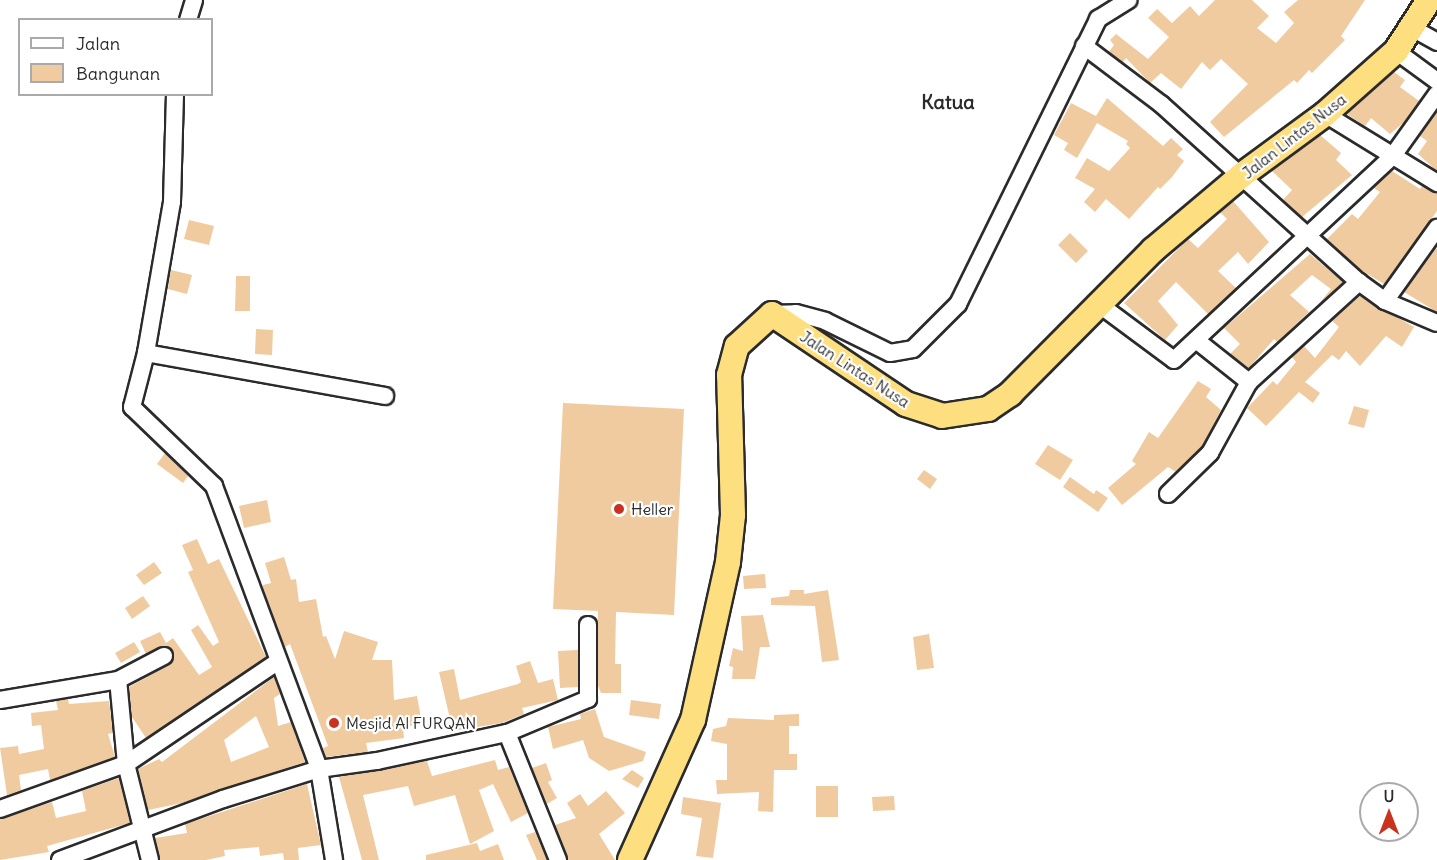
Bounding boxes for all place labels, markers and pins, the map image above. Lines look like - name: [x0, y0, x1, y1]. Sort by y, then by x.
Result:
- place label: Heller: [631, 499, 673, 519]
- marker: Heller: [612, 502, 626, 516]
- place label: Mesjid Al FURQAN: [346, 713, 476, 733]
- marker: Mesjid Al FURQAN: [327, 716, 341, 730]

